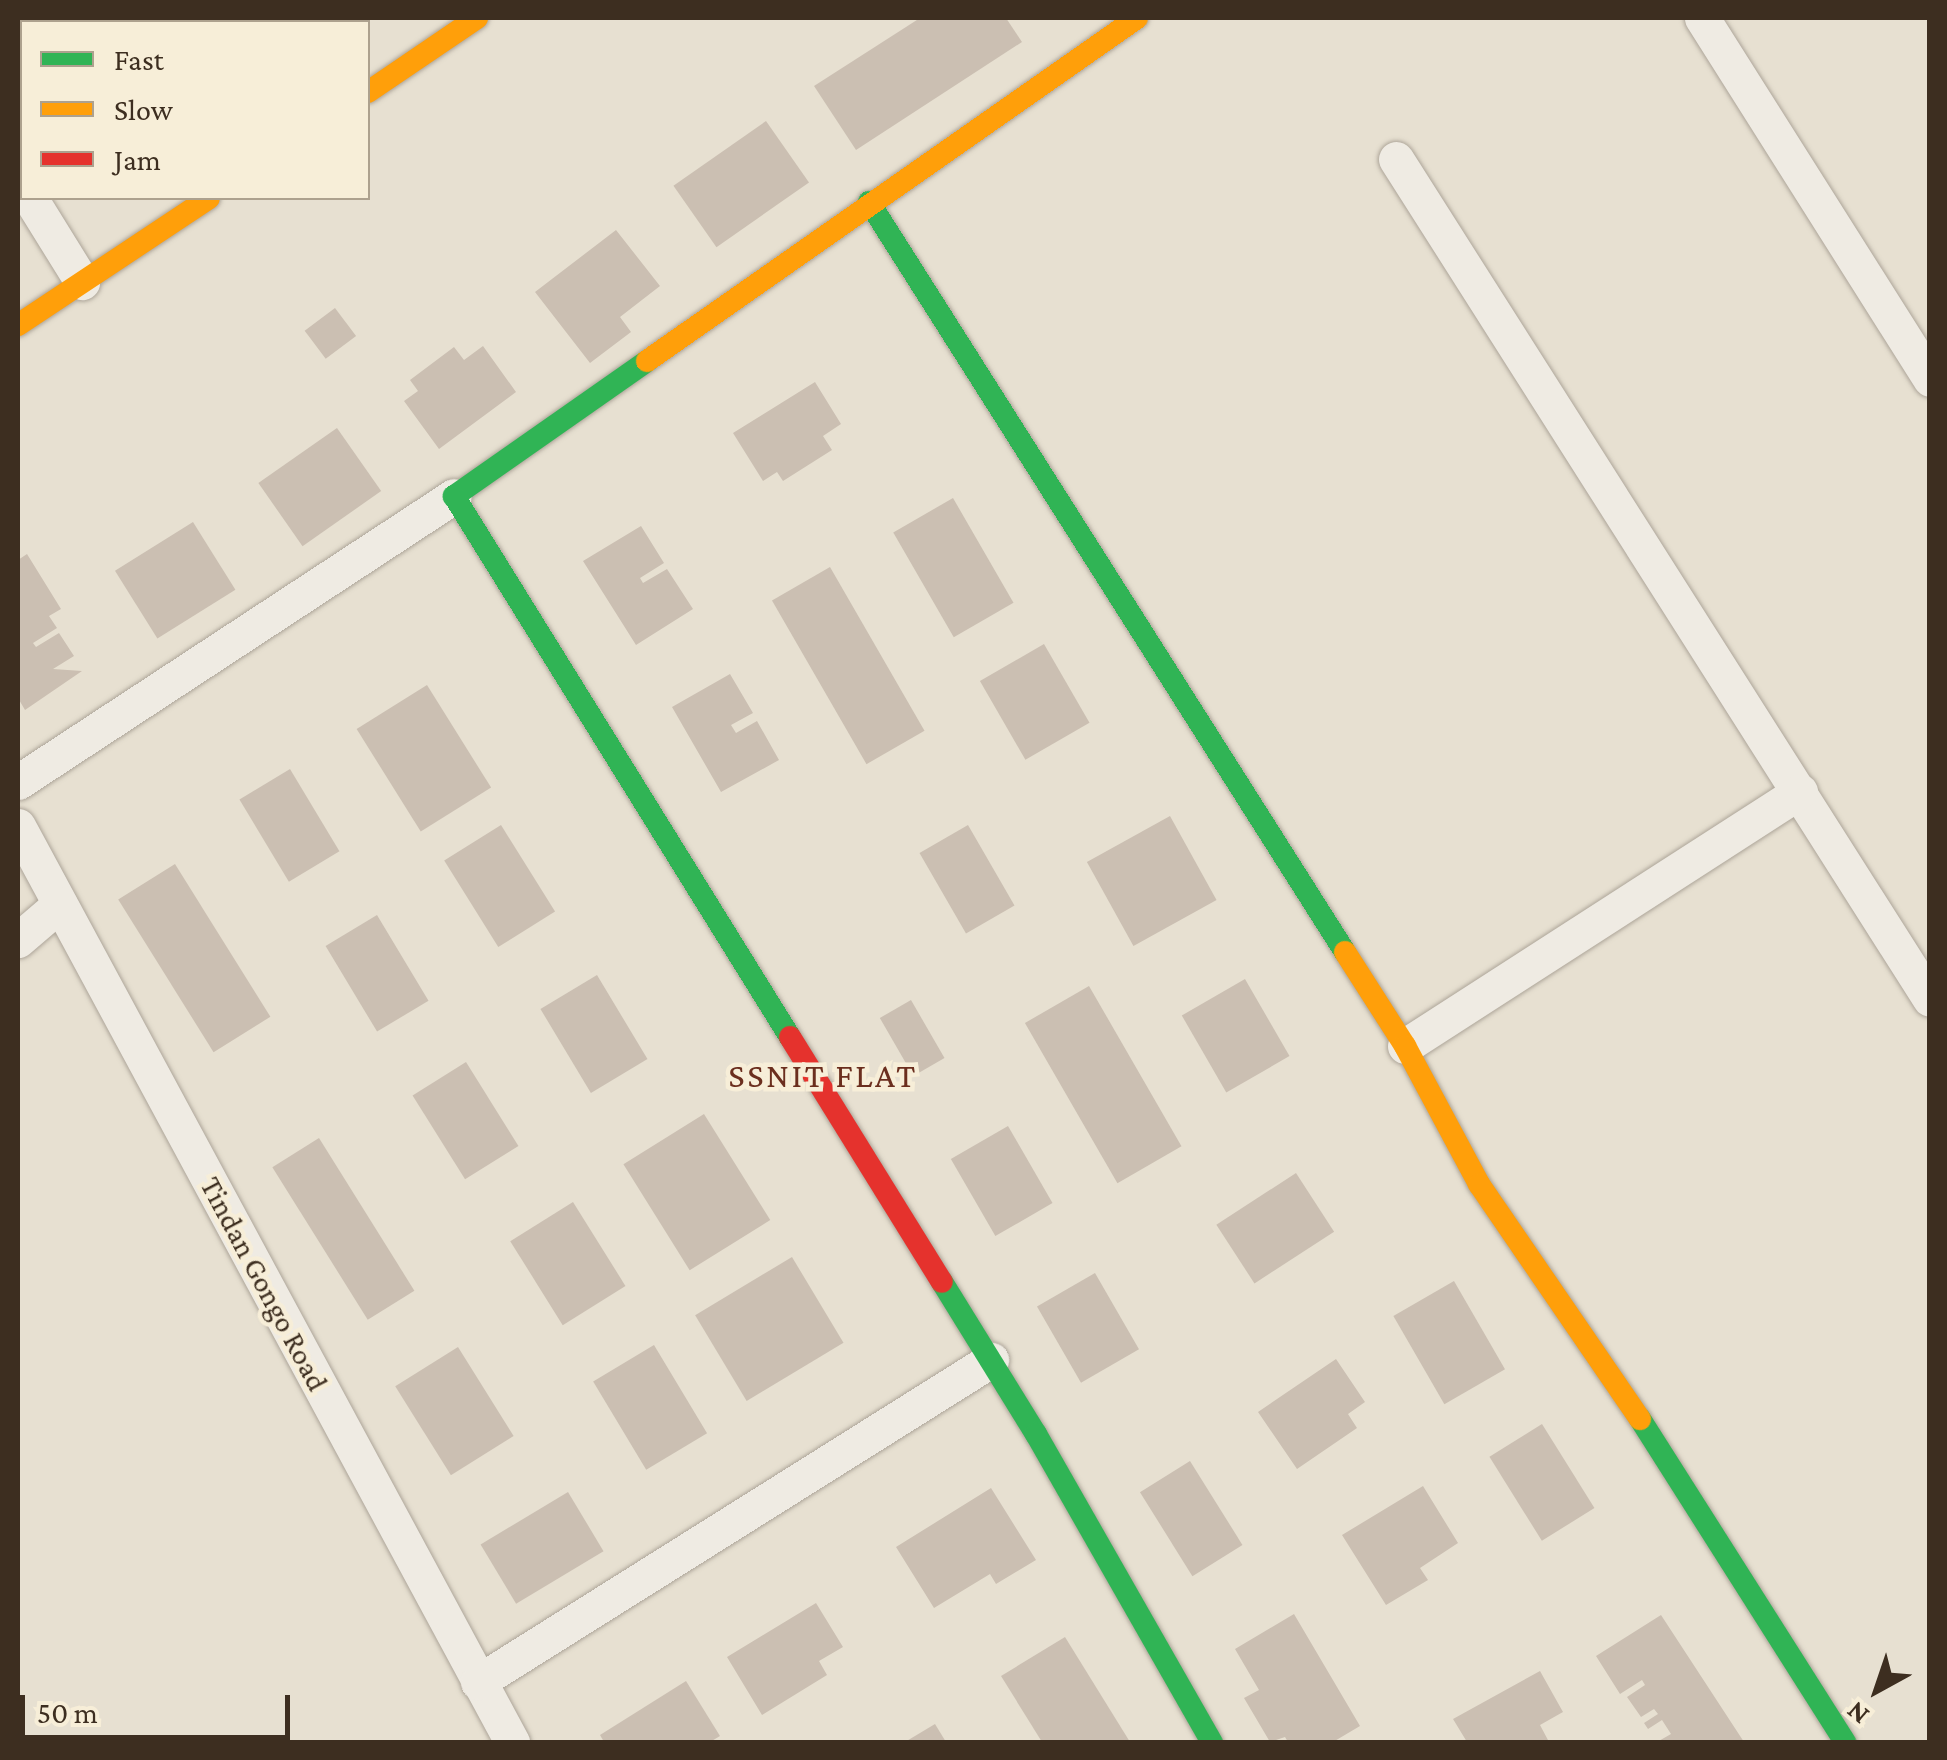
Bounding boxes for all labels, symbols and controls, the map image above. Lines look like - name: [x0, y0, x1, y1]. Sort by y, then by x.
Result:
- legend: [20, 20, 370, 200]
- text: Fast: [114, 43, 164, 76]
- text: Slow: [114, 93, 173, 126]
- text: Jam: [114, 143, 161, 176]
- district label: SSNIT FLAT: [728, 1055, 918, 1097]
- street label: Tindan Gongo Road: [192, 1171, 336, 1397]
- north arrow: [1827, 1640, 1927, 1740]
- scale bar: [25, 1675, 295, 1737]
- text: N: [1840, 1695, 1875, 1731]
- text: 50 m: [37, 1696, 98, 1729]

